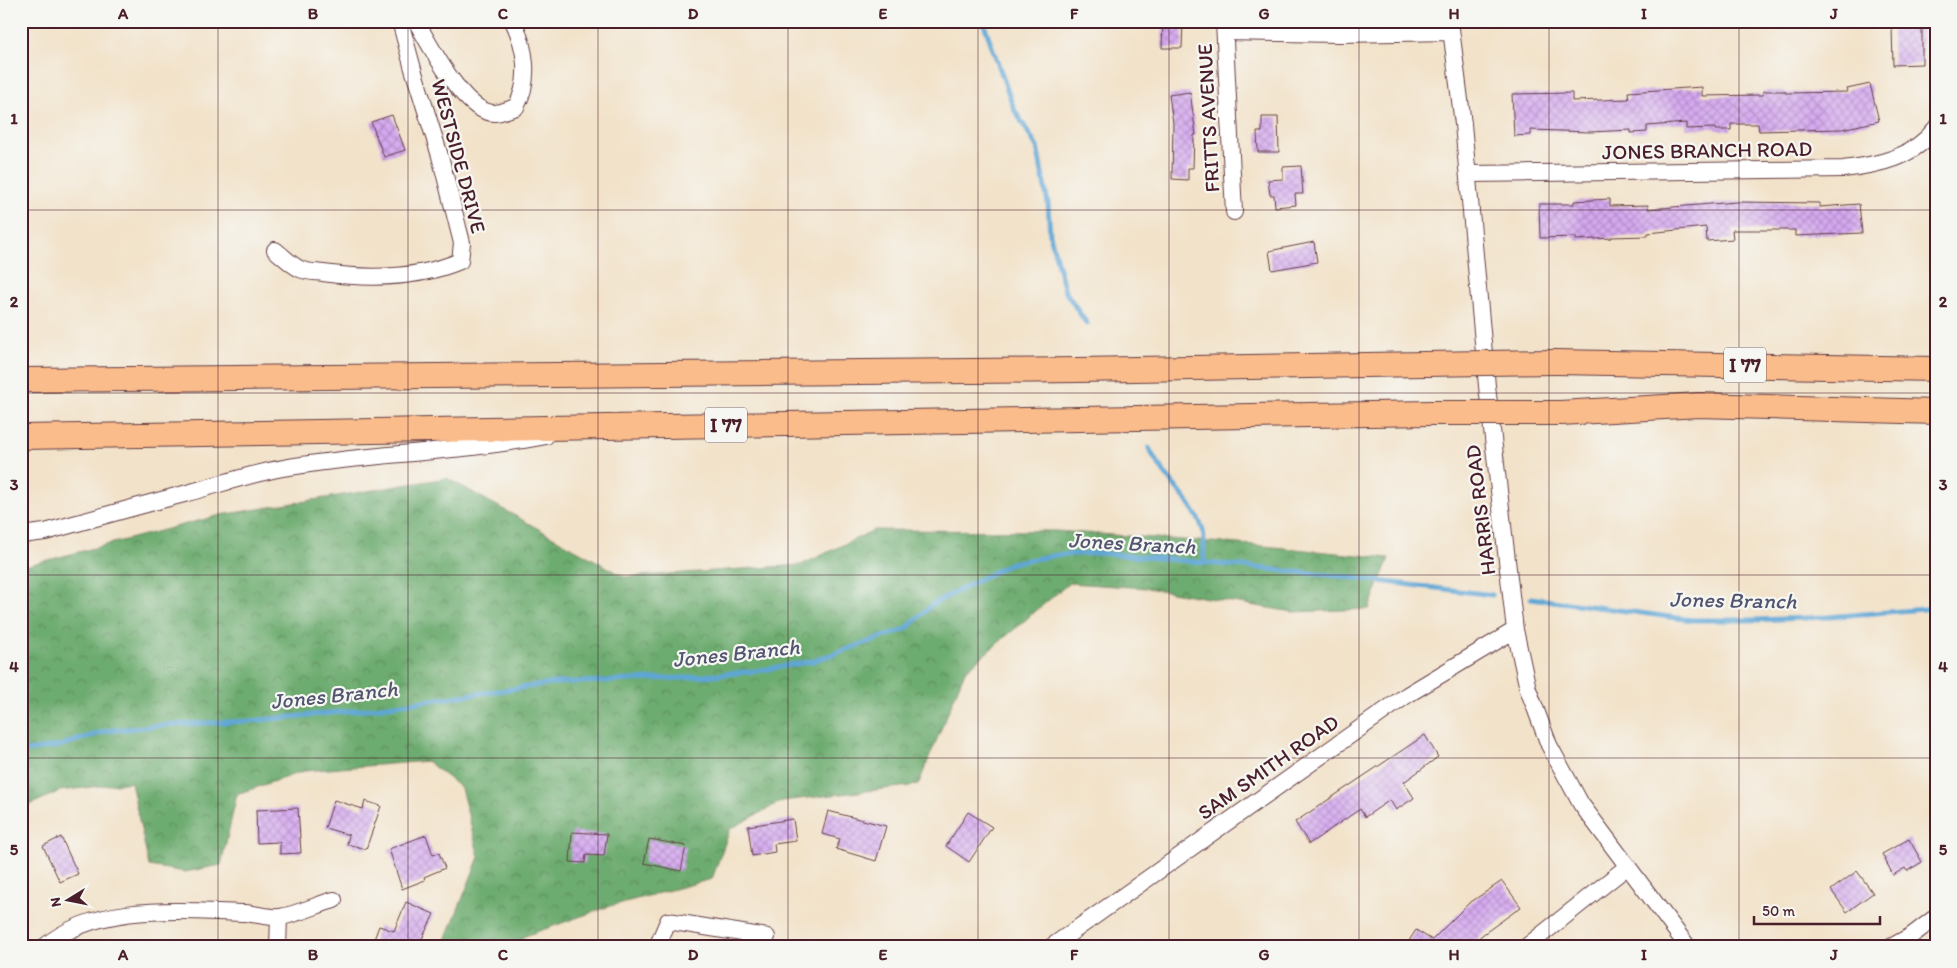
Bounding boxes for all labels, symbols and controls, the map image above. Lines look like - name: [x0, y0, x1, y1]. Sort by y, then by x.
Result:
- text: A: [117, 4, 129, 23]
- text: B: [308, 4, 319, 23]
- text: C: [498, 4, 509, 23]
- text: D: [688, 4, 699, 23]
- text: E: [879, 4, 888, 23]
- text: F: [1070, 4, 1079, 23]
- text: G: [1258, 4, 1270, 23]
- text: H: [1448, 4, 1460, 23]
- text: I: [1641, 4, 1647, 23]
- text: J: [1829, 4, 1838, 23]
- street label: FRITTS AVENUE: [1192, 43, 1224, 193]
- street label: WESTSIDE DRIVE: [426, 76, 492, 236]
- text: 1: [10, 109, 18, 128]
- text: 1: [1939, 109, 1947, 128]
- street label: JONES BRANCH ROAD: [1602, 136, 1813, 164]
- text: 2: [10, 292, 19, 311]
- text: 2: [1939, 292, 1948, 311]
- road number: I 77: [1724, 348, 1766, 382]
- road number: I 77: [705, 408, 747, 442]
- street label: HARRIS ROAD: [1460, 443, 1500, 577]
- text: 3: [10, 475, 19, 494]
- text: 3: [1939, 475, 1948, 494]
- water label: Jones Branch: [1068, 526, 1197, 560]
- water label: Jones Branch: [1669, 585, 1797, 615]
- water label: Jones Branch: [671, 633, 801, 673]
- text: 4: [9, 657, 19, 676]
- text: 4: [1938, 657, 1948, 676]
- water label: Jones Branch: [269, 675, 399, 715]
- street label: SAM SMITH ROAD: [1193, 709, 1343, 825]
- text: 5: [10, 840, 19, 859]
- text: 5: [1939, 840, 1948, 859]
- north arrow: [42, 876, 92, 926]
- scale bar: [1754, 893, 1881, 925]
- text: N: [46, 896, 65, 908]
- text: 50 m: [1762, 902, 1795, 920]
- text: A: [117, 945, 129, 964]
- text: B: [308, 945, 319, 964]
- text: C: [498, 945, 509, 964]
- text: D: [688, 945, 699, 964]
- text: E: [879, 945, 888, 964]
- text: F: [1070, 945, 1079, 964]
- text: G: [1258, 945, 1270, 964]
- text: H: [1448, 945, 1460, 964]
- text: I: [1641, 945, 1647, 964]
- text: J: [1829, 945, 1838, 964]

